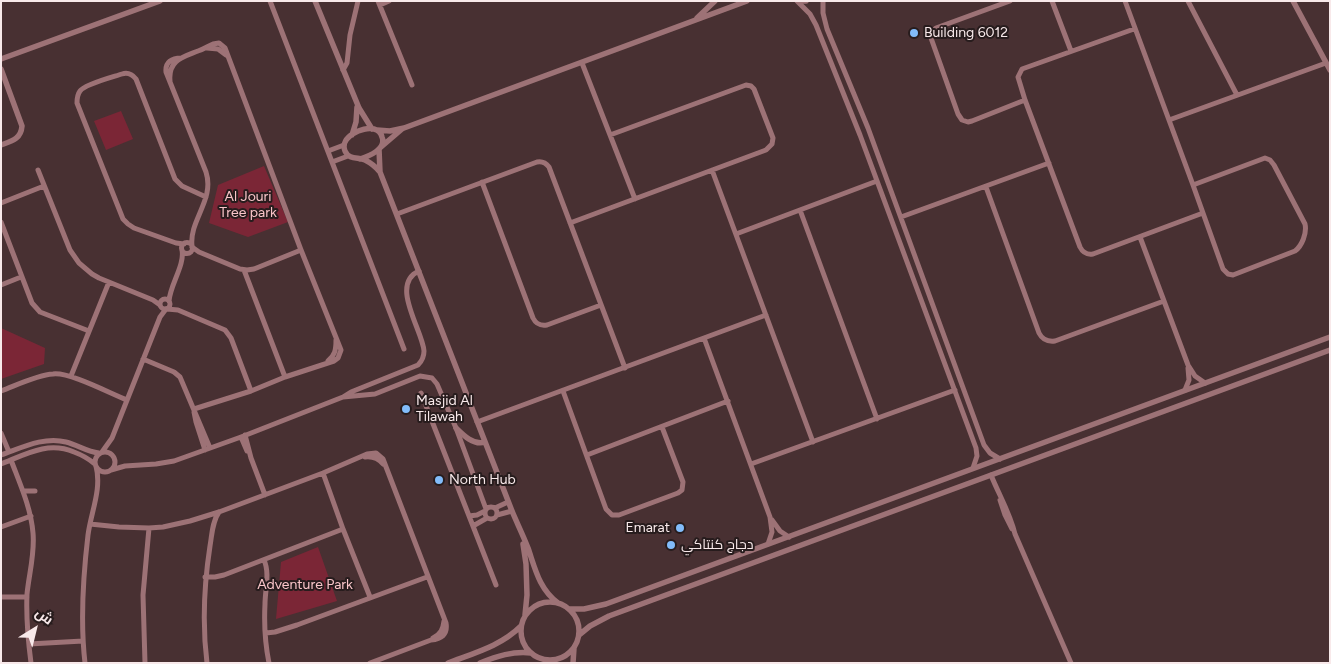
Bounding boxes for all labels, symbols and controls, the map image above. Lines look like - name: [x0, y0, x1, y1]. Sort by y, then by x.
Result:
- place label: Building 6012: [924, 25, 1008, 41]
- marker: Building 6012: [908, 27, 920, 39]
- park label: Al Jouri Tree park: [219, 189, 277, 222]
- place label: Masjid Al Tilawah: [416, 393, 473, 426]
- marker: Masjid Al Tilawah: [400, 403, 412, 415]
- place label: North Hub: [449, 472, 516, 488]
- marker: North Hub: [433, 474, 445, 486]
- place label: Emarat: [625, 520, 670, 536]
- marker: Emarat: [674, 522, 686, 534]
- place label: دجاج كنتاكي: [681, 537, 753, 553]
- marker: دجاج كنتاكي: [665, 539, 677, 551]
- park label: Adventure Park: [257, 577, 353, 593]
- north arrow: [10, 604, 60, 654]
- text: ش: [32, 604, 56, 629]

